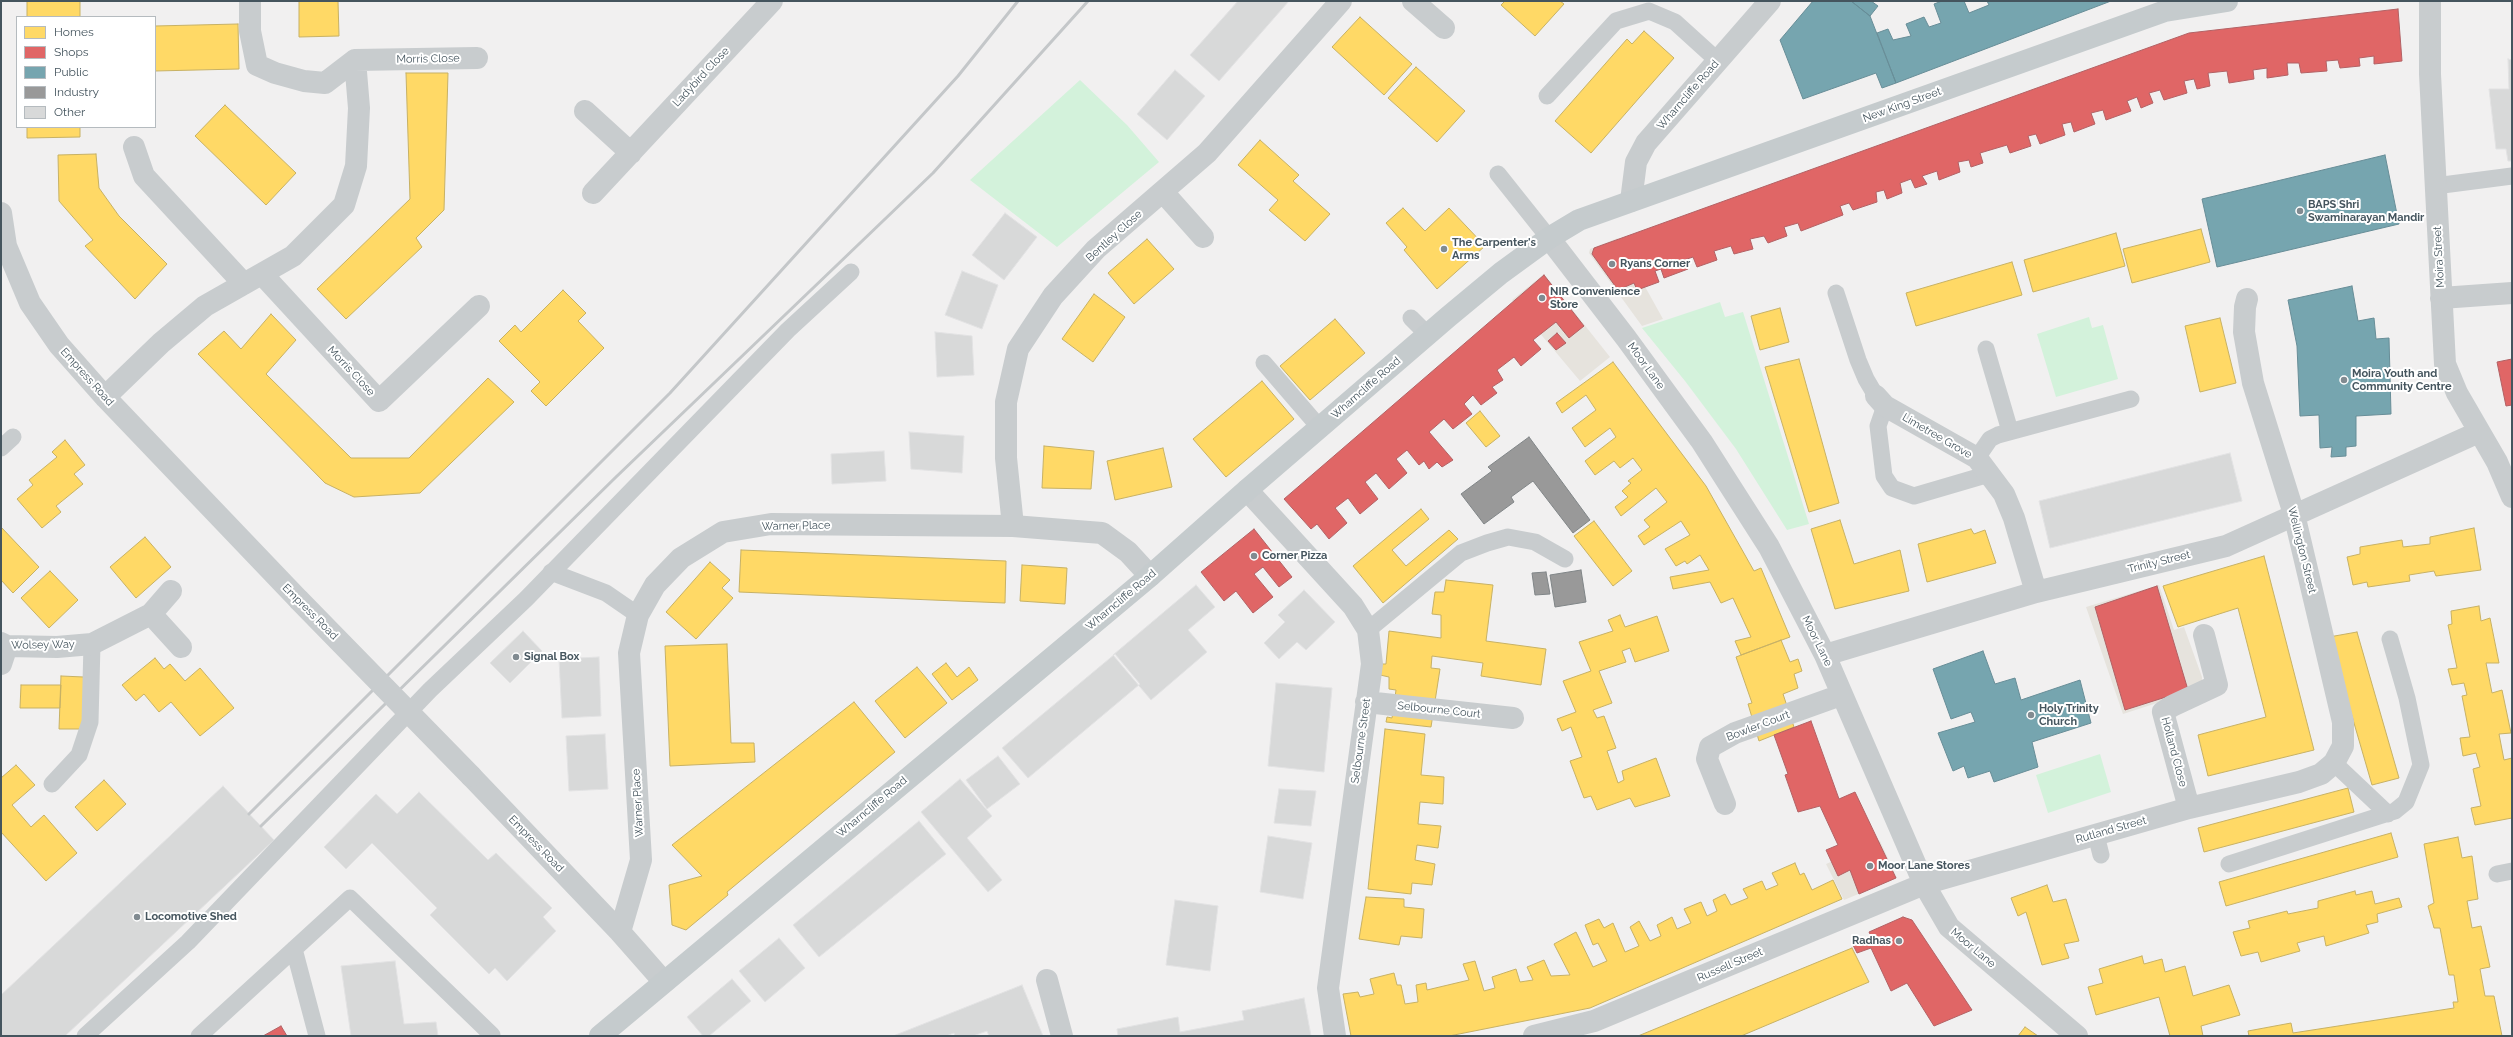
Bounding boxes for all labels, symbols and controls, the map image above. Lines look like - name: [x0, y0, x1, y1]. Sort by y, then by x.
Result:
- legend: [16, 16, 156, 128]
- text: Homes: [54, 25, 94, 39]
- street label: Ladybird Close: [670, 44, 732, 110]
- text: Shops: [54, 45, 89, 59]
- street label: Morris Close: [396, 52, 460, 66]
- street label: Wharncliffe Road: [1654, 58, 1722, 132]
- text: Public: [54, 65, 88, 79]
- text: Industry: [54, 85, 99, 99]
- street label: New King Street: [1861, 85, 1943, 125]
- text: Other: [54, 105, 85, 119]
- place label: BAPS Shri Swaminarayan Mandir: [2308, 198, 2424, 224]
- marker: BAPS Shri Swaminarayan Mandir: [2295, 206, 2305, 216]
- street label: Bentley Close: [1083, 207, 1145, 265]
- street label: Moira Street: [2431, 226, 2447, 288]
- place label: The Carpenter's Arms: [1452, 236, 1536, 262]
- marker: The Carpenter's Arms: [1439, 244, 1449, 254]
- place label: Ryans Corner: [1620, 257, 1690, 271]
- marker: Ryans Corner: [1607, 259, 1617, 269]
- place label: NIR Convenience Store: [1550, 285, 1640, 311]
- marker: NIR Convenience Store: [1537, 293, 1547, 303]
- street label: Moor Lane: [1625, 340, 1667, 392]
- street label: Morris Close: [325, 343, 377, 399]
- street label: Empress Road: [58, 345, 116, 409]
- street label: Wharncliffe Road: [1329, 354, 1403, 422]
- place label: Moira Youth and Community Centre: [2352, 367, 2452, 393]
- marker: Moira Youth and Community Centre: [2339, 375, 2349, 385]
- street label: Limetree Grove: [1900, 411, 1974, 461]
- street label: Wellington Street: [2285, 505, 2319, 595]
- street label: Warner Place: [762, 519, 830, 533]
- street label: Trinity Street: [2126, 548, 2192, 576]
- place label: Corner Pizza: [1262, 549, 1327, 563]
- marker: Corner Pizza: [1249, 551, 1259, 561]
- street label: Wharncliffe Road: [1083, 567, 1159, 633]
- street label: Empress Road: [279, 581, 341, 643]
- street label: Moor Lane: [1799, 614, 1835, 668]
- street label: Wolsey Way: [11, 638, 75, 652]
- place label: Signal Box: [524, 650, 579, 664]
- marker: Signal Box: [511, 652, 521, 662]
- street label: Selbourne Street: [1348, 697, 1374, 785]
- street label: Selbourne Court: [1397, 699, 1481, 721]
- place label: Holy Trinity Church: [2039, 702, 2099, 728]
- street label: Bowler Court: [1724, 708, 1792, 744]
- marker: Holy Trinity Church: [2026, 710, 2036, 720]
- street label: Holland Close: [2158, 716, 2190, 788]
- street label: Warner Place: [630, 768, 646, 838]
- street label: Wharncliffe Road: [834, 774, 910, 840]
- street label: Empress Road: [506, 813, 566, 875]
- street label: Rutland Street: [2074, 814, 2148, 846]
- place label: Moor Lane Stores: [1878, 859, 1970, 873]
- marker: Moor Lane Stores: [1865, 861, 1875, 871]
- place label: Locomotive Shed: [145, 910, 237, 924]
- marker: Locomotive Shed: [132, 912, 142, 922]
- street label: Moor Lane: [1948, 925, 1998, 971]
- place label: Radhas: [1852, 934, 1891, 948]
- marker: Radhas: [1894, 936, 1904, 946]
- street label: Russell Street: [1695, 945, 1765, 985]

